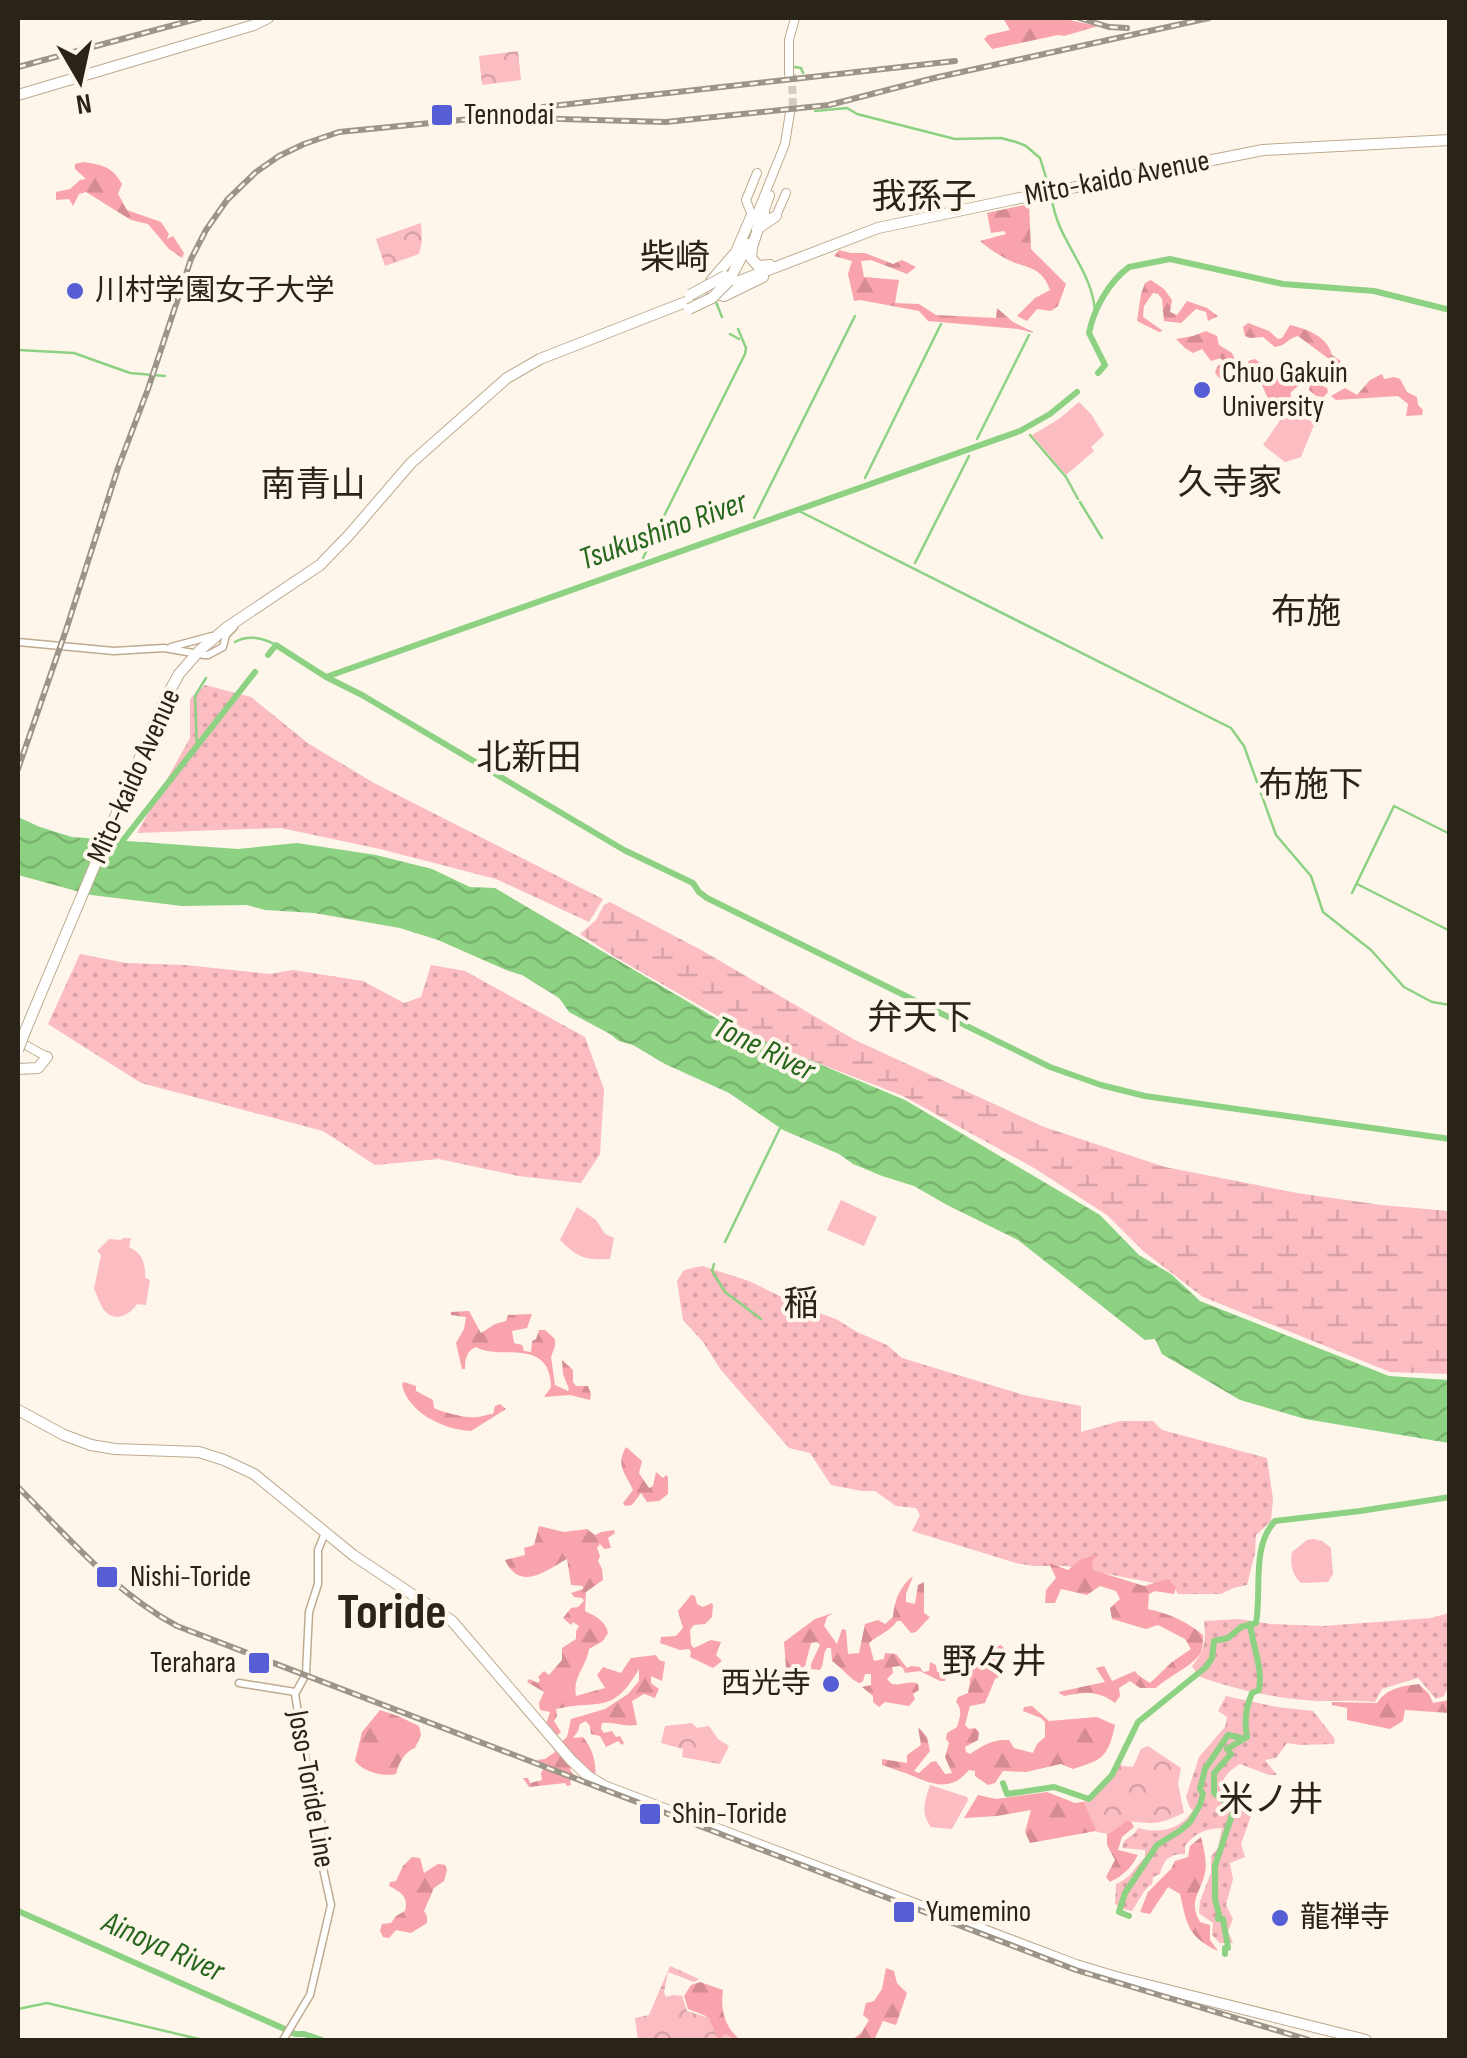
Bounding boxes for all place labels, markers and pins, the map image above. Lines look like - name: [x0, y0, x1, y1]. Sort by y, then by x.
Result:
- place label: Tennodai: [464, 97, 554, 133]
- marker: Tennodai: [429, 102, 455, 128]
- place label: 川村学園女子大学: [95, 273, 335, 309]
- marker: 川村学園女子大学: [64, 280, 86, 302]
- place label: Chuo Gakuin University: [1222, 355, 1348, 425]
- marker: Chuo Gakuin University: [1191, 379, 1213, 401]
- place label: Nishi-Toride: [130, 1559, 251, 1595]
- marker: Nishi-Toride: [94, 1564, 120, 1590]
- place label: Terahara: [150, 1645, 236, 1681]
- marker: Terahara: [246, 1650, 272, 1676]
- place label: 西光寺: [721, 1666, 811, 1702]
- marker: 西光寺: [820, 1673, 842, 1695]
- place label: Shin-Toride: [672, 1796, 787, 1832]
- marker: Shin-Toride: [637, 1801, 663, 1827]
- place label: Yumemino: [926, 1894, 1031, 1930]
- marker: Yumemino: [891, 1899, 917, 1925]
- place label: 龍禅寺: [1300, 1900, 1390, 1936]
- marker: 龍禅寺: [1269, 1907, 1291, 1929]

